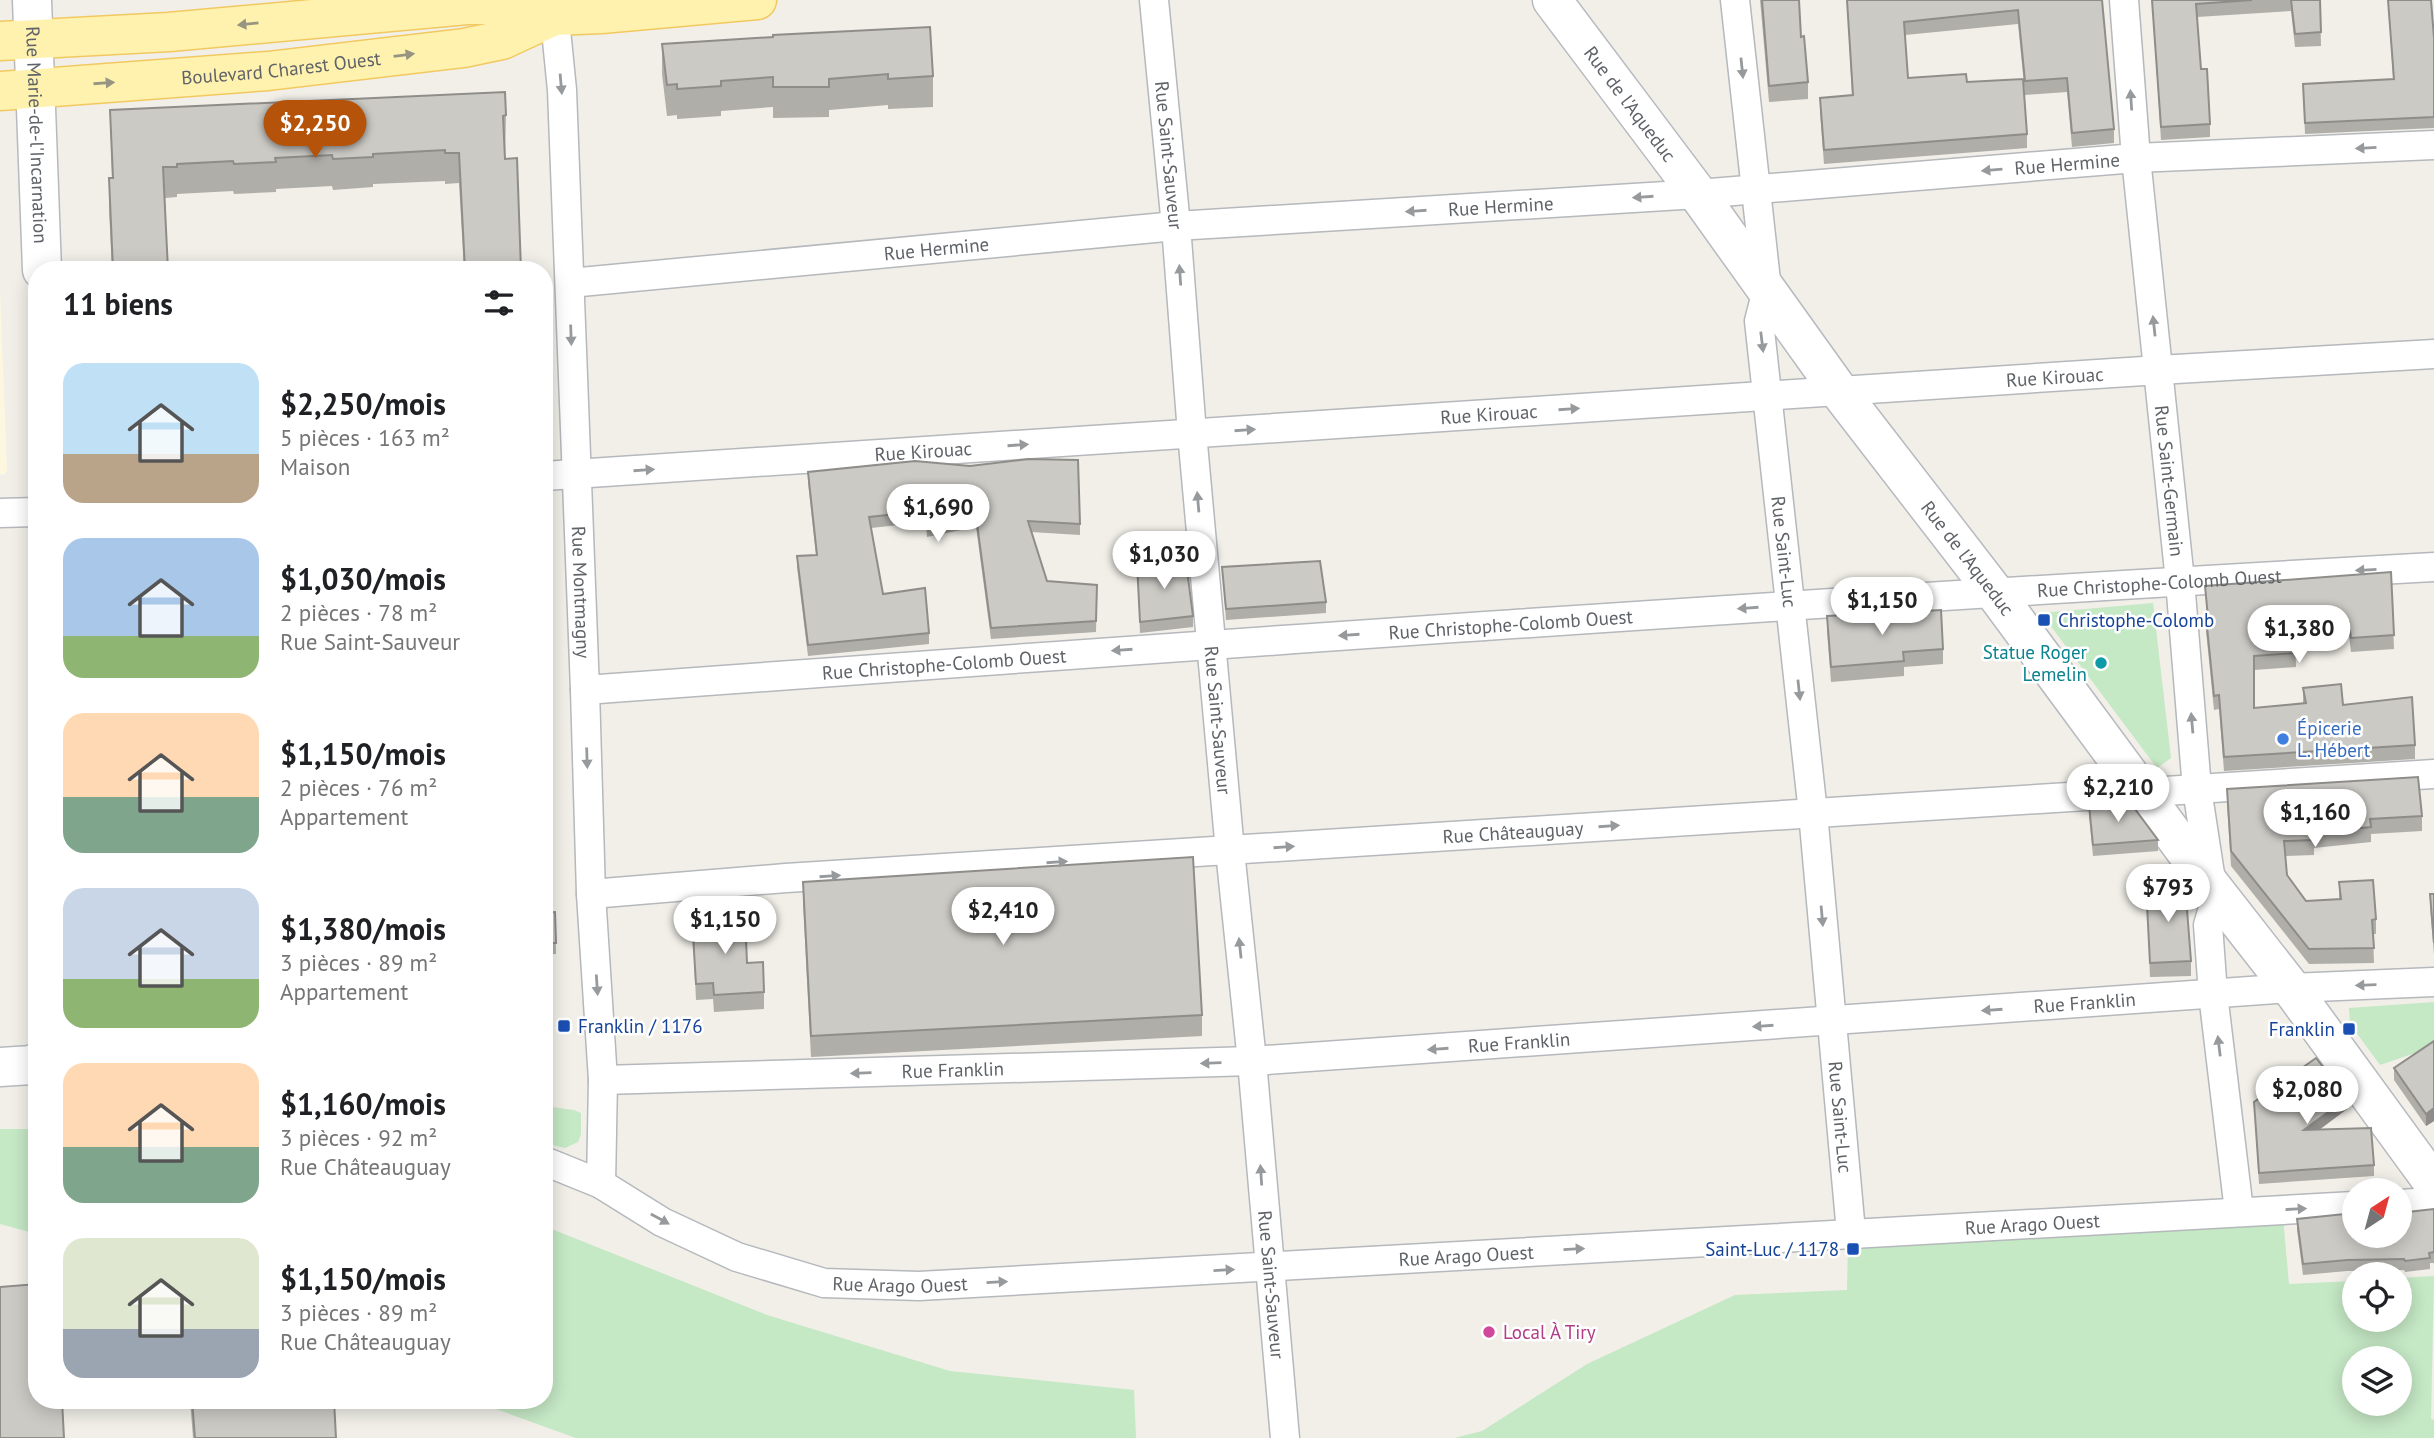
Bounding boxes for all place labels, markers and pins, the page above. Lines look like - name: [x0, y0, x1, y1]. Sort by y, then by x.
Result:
- pin: $2,250: [258, 100, 372, 160]
- pin: $1,690: [881, 484, 995, 544]
- pin: $1,030: [1107, 532, 1221, 591]
- pin: $1,150: [1825, 578, 1939, 637]
- pin: $1,380: [2242, 606, 2356, 665]
- place label: Christophe-Colomb: [2058, 608, 2214, 632]
- marker: Christophe-Colomb: [2036, 612, 2052, 628]
- place label: Statue Roger Lemelin: [1983, 640, 2088, 686]
- marker: Statue Roger Lemelin: [2093, 655, 2109, 671]
- place label: Épicerie L. Hébert: [2297, 716, 2371, 762]
- marker: Épicerie L. Hébert: [2275, 731, 2291, 747]
- pin: $2,210: [2061, 764, 2175, 824]
- pin: $1,160: [2258, 790, 2372, 849]
- pin: $793: [2127, 864, 2209, 924]
- pin: $2,410: [946, 888, 1060, 947]
- pin: $1,150: [668, 897, 782, 956]
- place label: Franklin / 1176: [578, 1014, 703, 1038]
- place label: Franklin: [2269, 1017, 2335, 1041]
- marker: Franklin / 1176: [556, 1018, 572, 1034]
- marker: Franklin: [2341, 1021, 2357, 1037]
- pin: $2,080: [2250, 1066, 2364, 1126]
- place label: Saint-Luc / 1178: [1705, 1237, 1839, 1261]
- marker: Saint-Luc / 1178: [1845, 1241, 1861, 1257]
- place label: Local À Tiry: [1503, 1320, 1596, 1344]
- marker: Local À Tiry: [1481, 1324, 1497, 1340]

